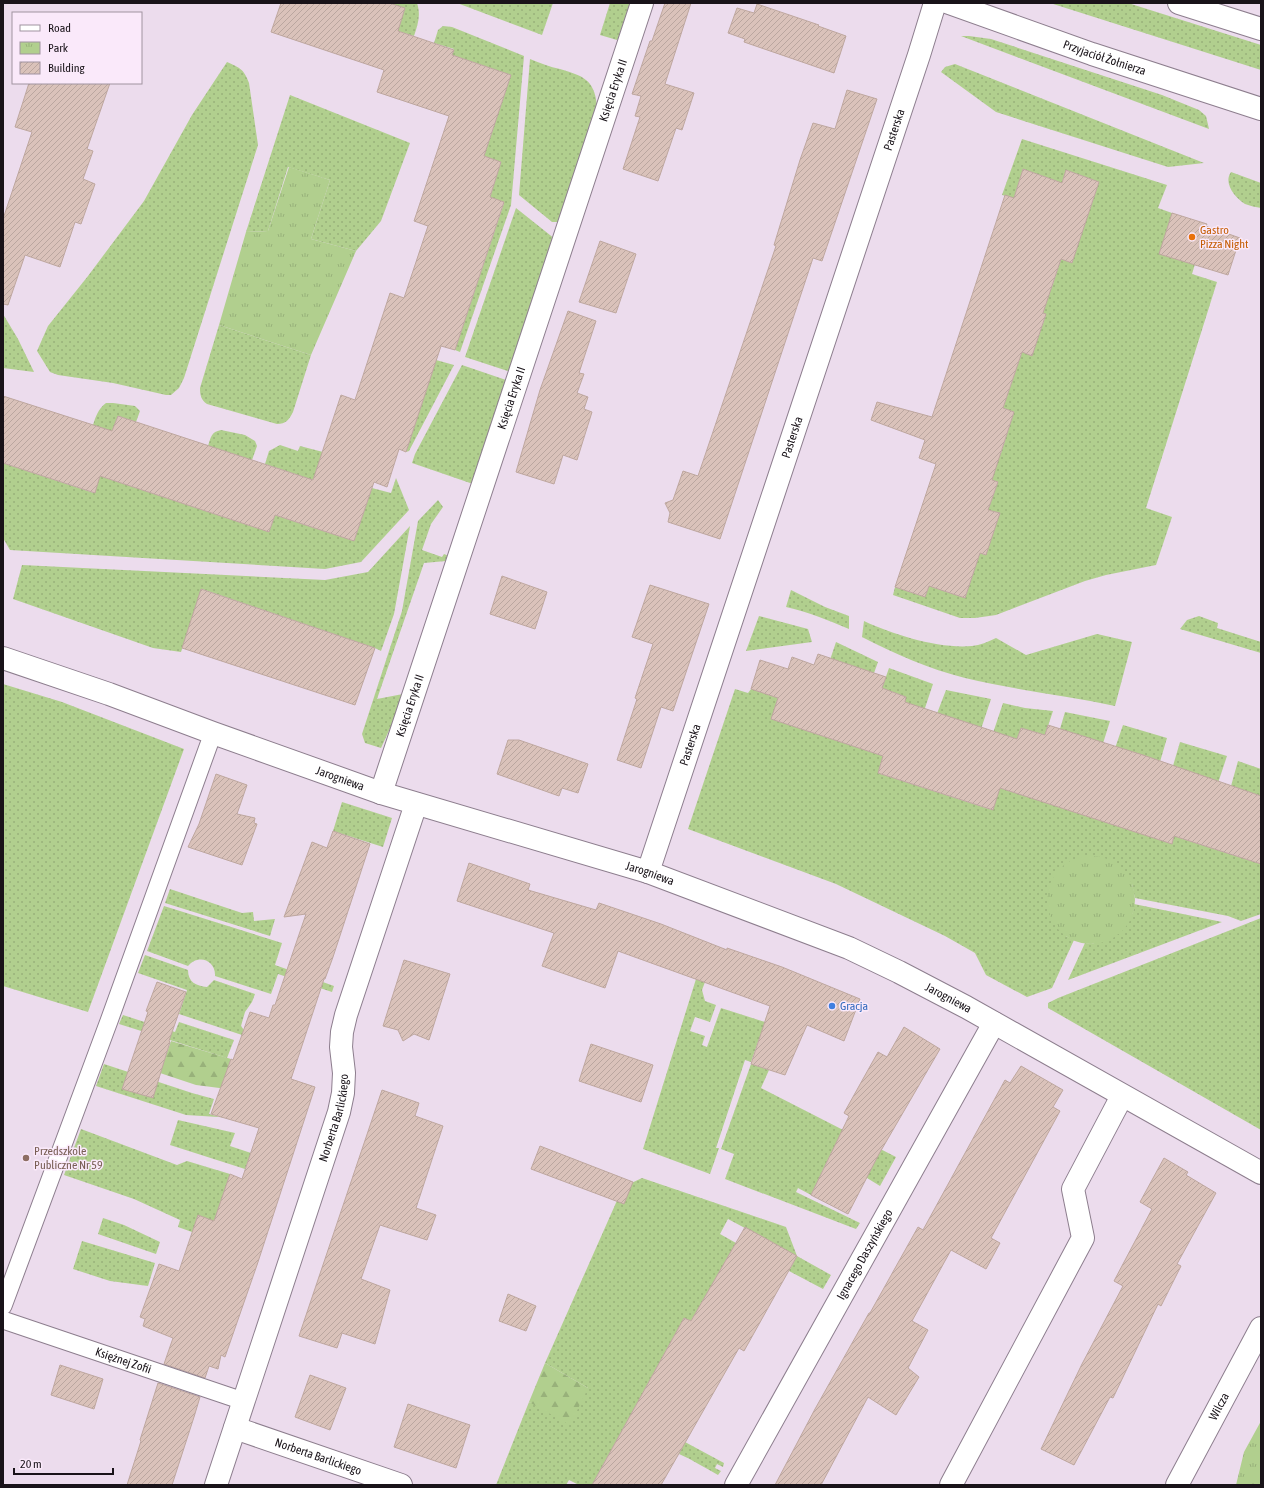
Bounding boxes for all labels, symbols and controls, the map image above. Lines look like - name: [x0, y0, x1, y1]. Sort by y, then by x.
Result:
- legend: [12, 12, 142, 84]
- text: Road: [48, 21, 71, 35]
- street label: Przyjaciół Żołnierza: [1061, 37, 1148, 78]
- text: Park: [48, 41, 69, 55]
- street label: Księcia Eryka II: [596, 57, 630, 123]
- text: Building: [48, 61, 86, 75]
- street label: Pasterska: [881, 107, 908, 152]
- place label: Gastro Pizza Night: [1200, 223, 1249, 251]
- marker: Gastro Pizza Night: [1187, 232, 1197, 242]
- street label: Księcia Eryka II: [495, 365, 528, 431]
- street label: Pasterska: [779, 415, 806, 460]
- street label: Księcia Eryka II: [393, 673, 427, 739]
- street label: Pasterska: [677, 722, 704, 767]
- street label: Jarogniewa: [314, 763, 366, 793]
- street label: Jarogniewa: [624, 859, 676, 888]
- street label: Jarogniewa: [923, 980, 974, 1016]
- place label: Gracja: [840, 999, 868, 1013]
- marker: Gracja: [827, 1001, 837, 1011]
- street label: Norberta Barlickiego: [316, 1073, 351, 1164]
- place label: Przedszkole Publiczne Nr 59: [34, 1144, 103, 1172]
- marker: Przedszkole Publiczne Nr 59: [21, 1153, 31, 1163]
- street label: Ignacego Daszyńskiego: [834, 1207, 896, 1302]
- street label: Księżnej Zofii: [93, 1345, 153, 1377]
- street label: Wilcza: [1206, 1390, 1232, 1423]
- street label: Norberta Barlickiego: [273, 1435, 364, 1478]
- scale bar: [14, 1450, 113, 1476]
- text: 20 m: [20, 1457, 42, 1471]

